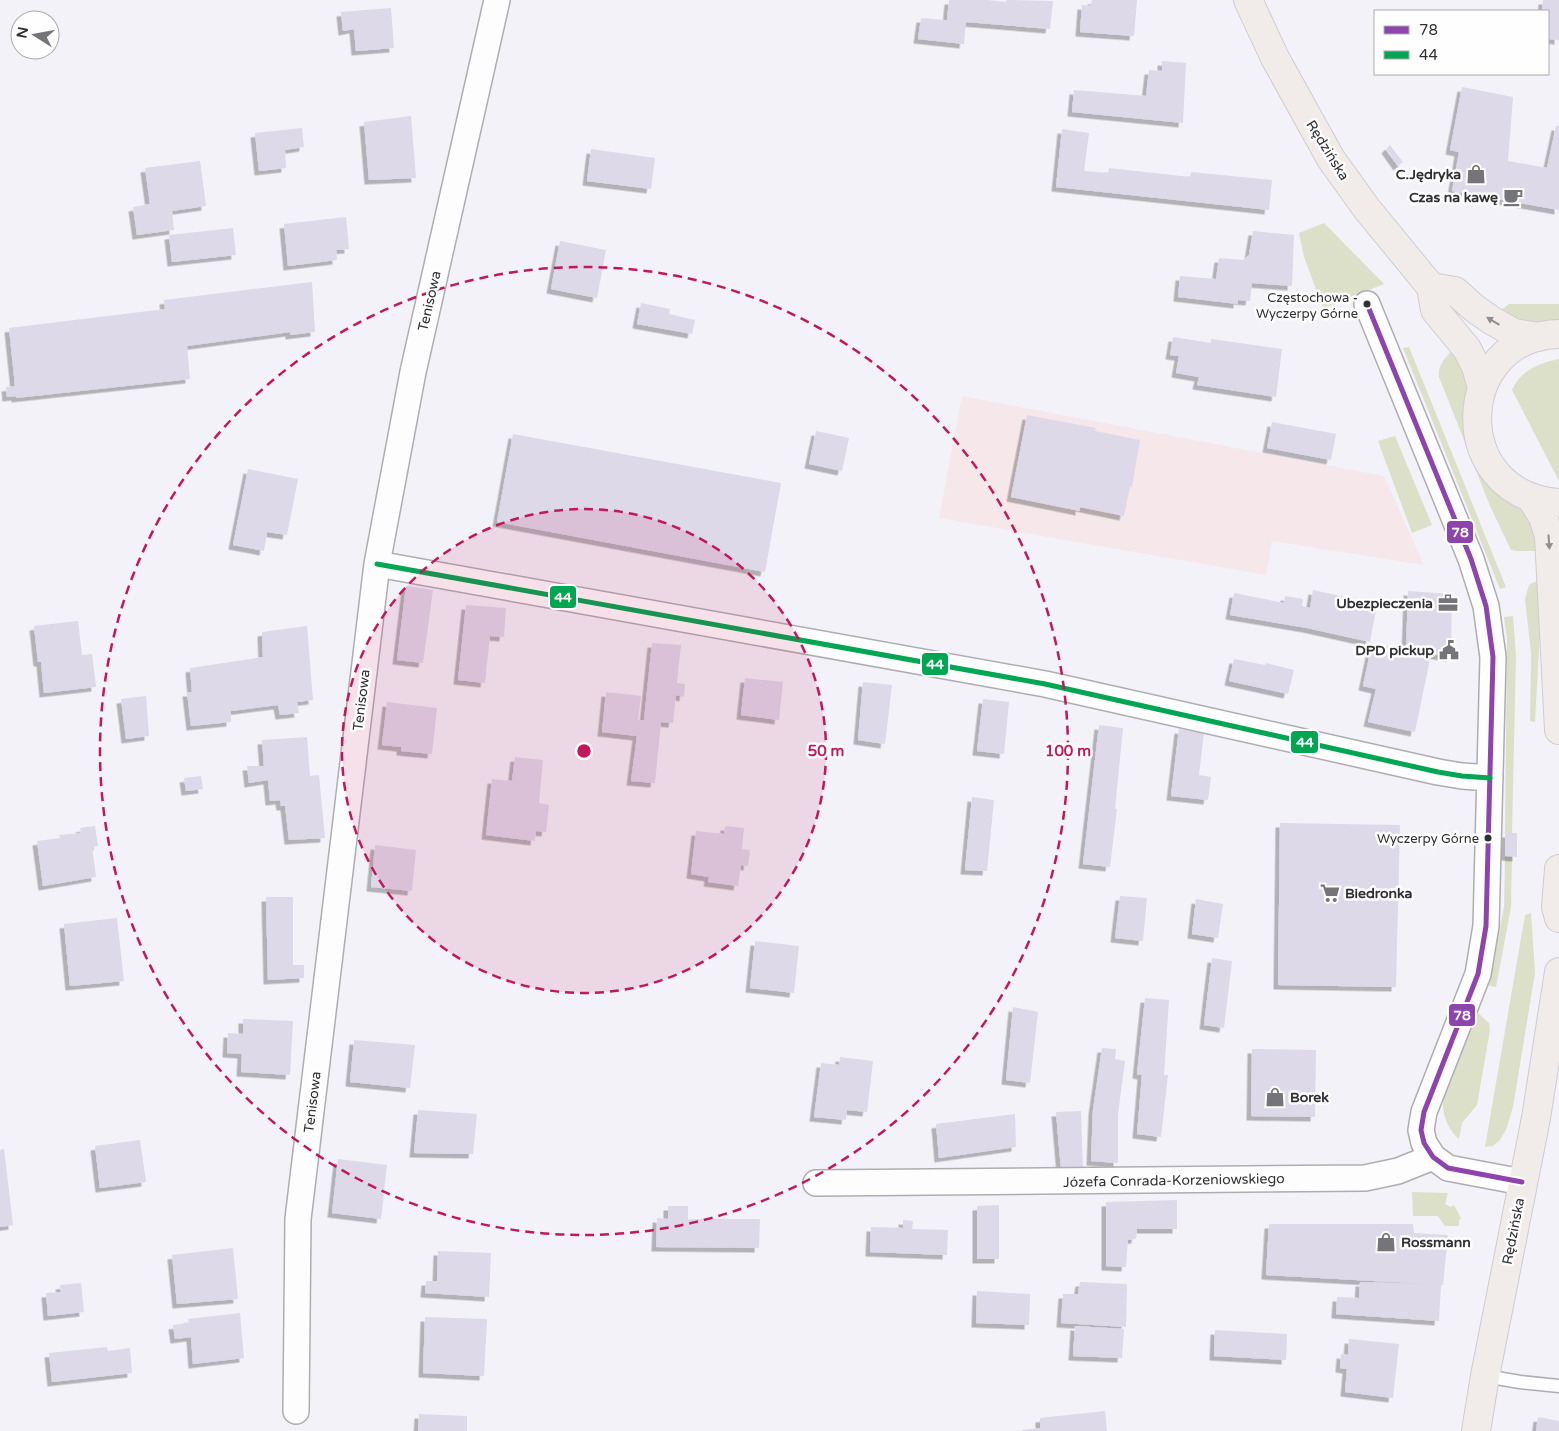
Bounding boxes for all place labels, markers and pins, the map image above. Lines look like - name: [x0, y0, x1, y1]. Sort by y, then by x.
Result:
- shop icon: C.Jędryka: [1465, 163, 1487, 185]
- place label: C.Jędryka: [1396, 166, 1461, 183]
- cafe icon: Czas na kawę: [1502, 186, 1524, 208]
- place label: Czas na kawę: [1409, 189, 1498, 206]
- place label: Częstochowa - Wyczerpy Górne: [1256, 290, 1358, 322]
- marker: Częstochowa - Wyczerpy Górne: [1362, 299, 1372, 309]
- office icon: Ubezpieczenia: [1437, 592, 1459, 614]
- place label: Ubezpieczenia: [1336, 595, 1433, 612]
- public building icon: DPD pickup: [1438, 639, 1460, 661]
- place label: DPD pickup: [1355, 642, 1434, 659]
- centre of rings: [575, 742, 593, 760]
- place label: Wyczerpy Górne: [1377, 831, 1479, 847]
- marker: Wyczerpy Górne: [1483, 833, 1493, 843]
- supermarket icon: Biedronka: [1319, 882, 1341, 904]
- place label: Biedronka: [1345, 885, 1413, 902]
- shop icon: Borek: [1264, 1086, 1286, 1108]
- place label: Borek: [1290, 1089, 1329, 1106]
- shop icon: Rossmann: [1375, 1231, 1397, 1253]
- place label: Rossmann: [1401, 1234, 1471, 1251]

